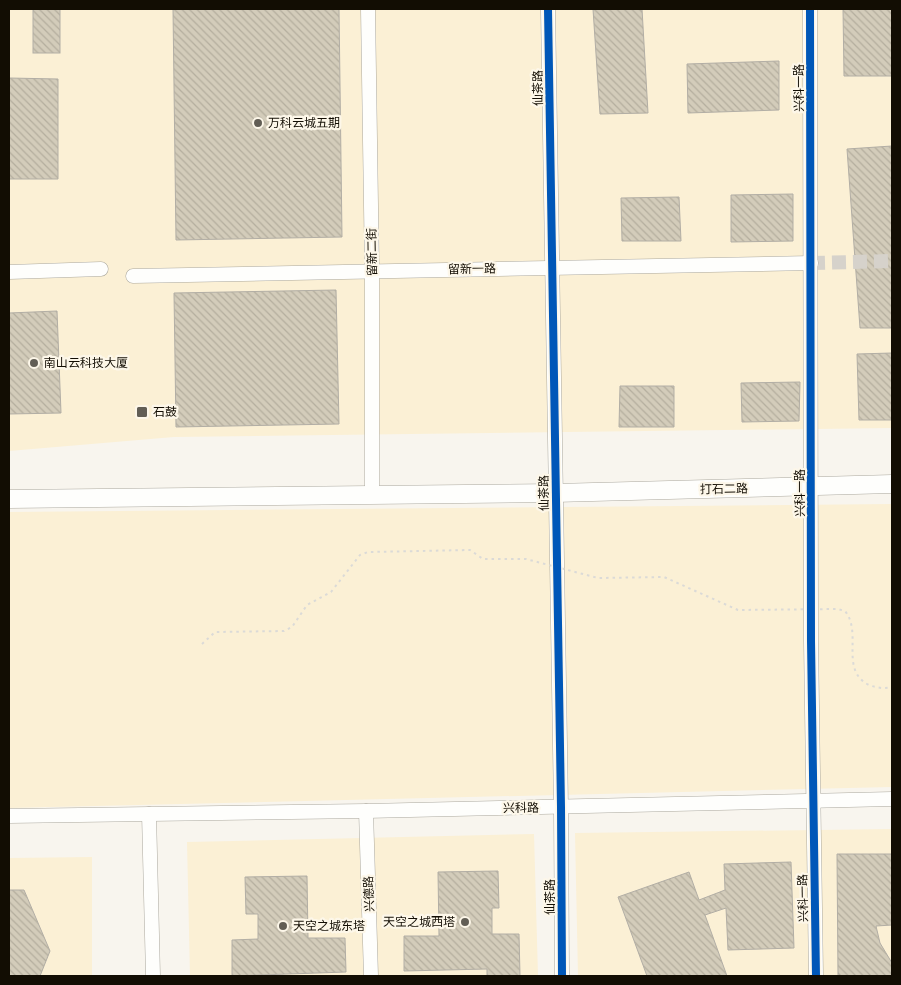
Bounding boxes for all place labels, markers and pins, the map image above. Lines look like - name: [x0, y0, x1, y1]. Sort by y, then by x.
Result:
- place label: 万科云城五期: [268, 116, 340, 130]
- marker: 万科云城五期: [252, 117, 264, 129]
- place label: 南山云科技大厦: [44, 356, 128, 370]
- marker: 南山云科技大厦: [28, 357, 40, 369]
- marker: 石鼓: [135, 405, 149, 419]
- place label: 石鼓: [153, 405, 177, 419]
- place label: 天空之城西塔: [383, 915, 455, 929]
- marker: 天空之城西塔: [459, 916, 471, 928]
- place label: 天空之城东塔: [293, 919, 365, 933]
- marker: 天空之城东塔: [277, 920, 289, 932]

